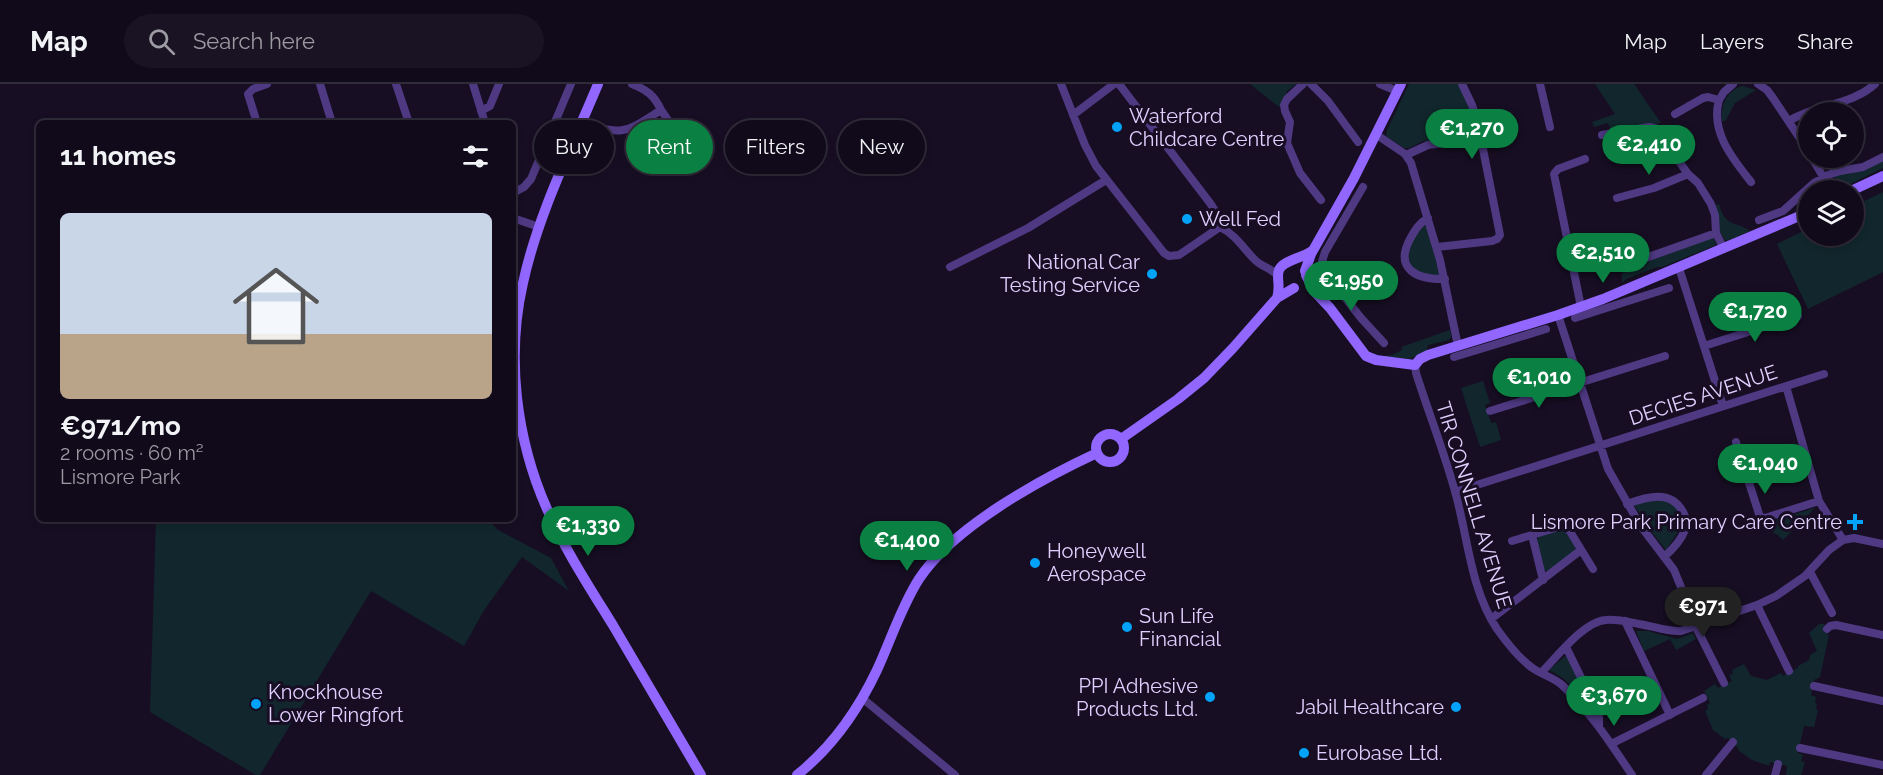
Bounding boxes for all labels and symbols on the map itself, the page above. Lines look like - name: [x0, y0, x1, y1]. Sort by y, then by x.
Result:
- place label: Waterford Childcare Centre: [1129, 104, 1284, 151]
- pin: €1,270: [1423, 109, 1521, 160]
- marker: Waterford Childcare Centre: [1110, 120, 1124, 134]
- pin: €2,410: [1600, 125, 1698, 176]
- place label: Well Fed: [1199, 207, 1281, 231]
- marker: Well Fed: [1180, 212, 1194, 226]
- pin: €2,510: [1554, 233, 1652, 284]
- place label: National Car Testing Service: [1000, 250, 1140, 297]
- pin: €1,950: [1302, 261, 1400, 312]
- marker: National Car Testing Service: [1145, 267, 1159, 281]
- pin: €1,720: [1706, 292, 1804, 343]
- pin: €1,010: [1490, 358, 1588, 409]
- street label: DECIES AVENUE: [1626, 360, 1780, 430]
- street label: TIR CONNELL AVENUE: [1431, 399, 1517, 611]
- pin: €1,040: [1716, 444, 1814, 495]
- pin: €1,330: [539, 506, 637, 557]
- place label: Lismore Park Primary Care Centre: [1531, 510, 1842, 534]
- marker: Lismore Park Primary Care Centre: [1846, 513, 1864, 531]
- pin: €1,400: [858, 521, 956, 572]
- place label: Honeywell Aerospace: [1047, 539, 1147, 586]
- marker: Honeywell Aerospace: [1028, 556, 1042, 570]
- pin: €971: [1667, 587, 1739, 638]
- place label: Sun Life Financial: [1139, 604, 1222, 651]
- marker: Sun Life Financial: [1120, 620, 1134, 634]
- place label: PPI Adhesive Products Ltd.: [1076, 674, 1198, 721]
- pin: €3,670: [1565, 676, 1663, 727]
- place label: Knockhouse Lower Ringfort: [268, 680, 404, 727]
- marker: PPI Adhesive Products Ltd.: [1203, 690, 1217, 704]
- place label: Jabil Healthcare: [1296, 695, 1444, 719]
- marker: Knockhouse Lower Ringfort: [249, 697, 263, 711]
- marker: Jabil Healthcare: [1449, 700, 1463, 714]
- place label: Eurobase Ltd.: [1316, 741, 1442, 765]
- marker: Eurobase Ltd.: [1297, 746, 1311, 760]

